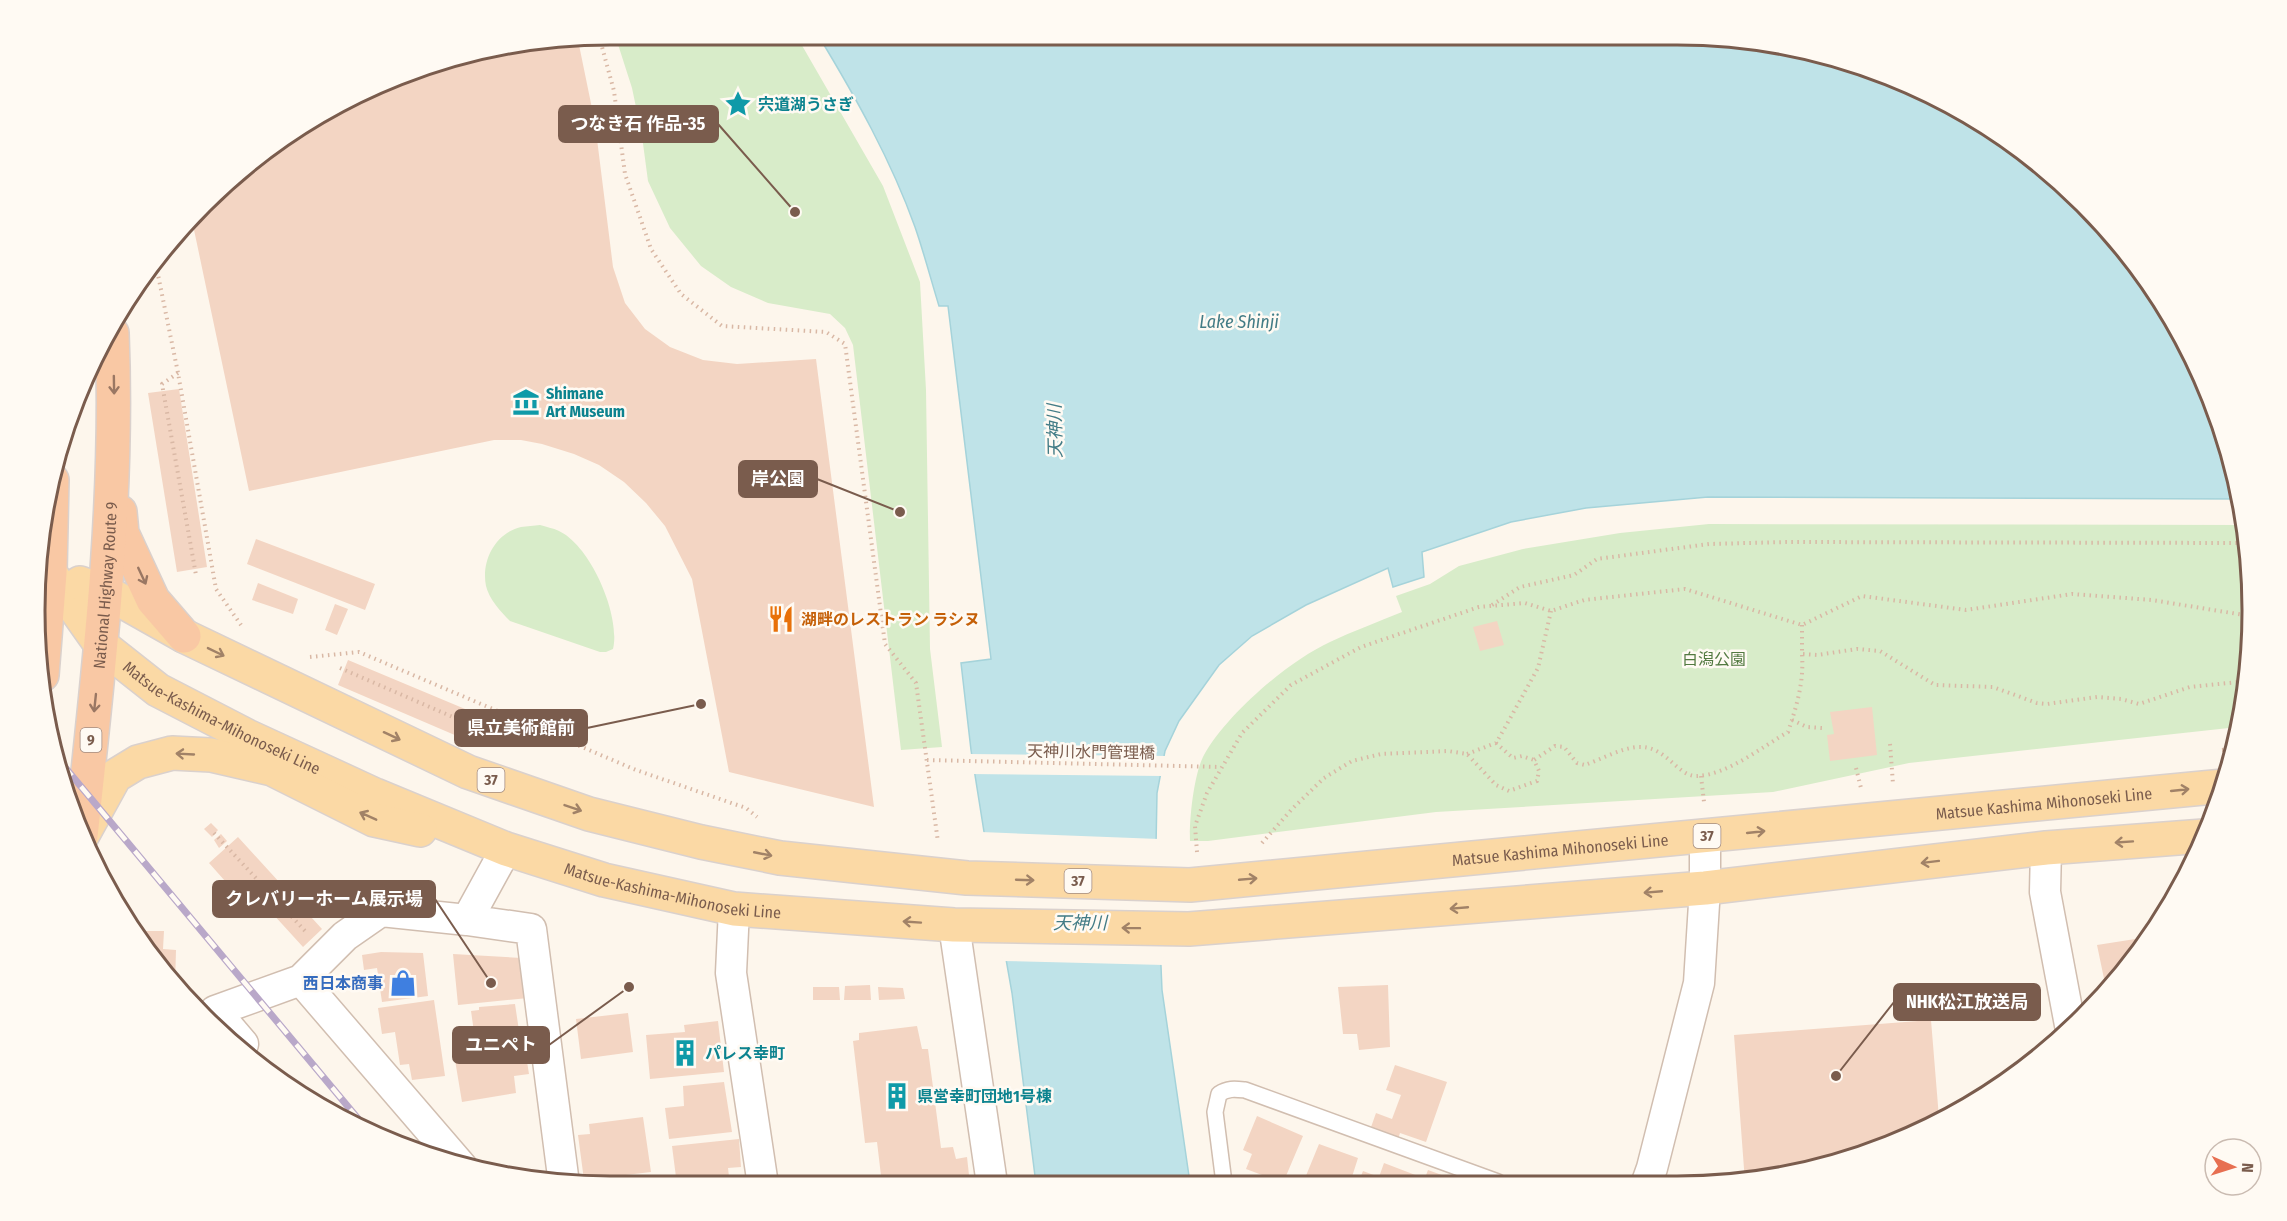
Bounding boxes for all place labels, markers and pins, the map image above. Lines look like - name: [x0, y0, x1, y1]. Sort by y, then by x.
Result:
- place icon: 宍道湖うさぎ: [723, 89, 753, 119]
- place label: 宍道湖うさぎ: [758, 95, 854, 114]
- callout: つなき石 作品-35: [559, 106, 718, 142]
- place label: Shimane Art Museum: [545, 384, 625, 421]
- museum icon: Shimane Art Museum: [511, 387, 541, 417]
- callout: 岸公園: [739, 461, 817, 497]
- restaurant icon: 湖畔のレストラン ラシヌ: [766, 604, 796, 634]
- place label: 湖畔のレストラン ラシヌ: [801, 610, 980, 629]
- callout: 県立美術館前: [455, 710, 587, 746]
- callout: クレバリーホーム展示場: [213, 881, 435, 917]
- shop icon: 西日本商事: [388, 968, 418, 998]
- place label: 西日本商事: [303, 974, 383, 993]
- callout: NHK松江放送局: [1894, 984, 2040, 1020]
- callout: ユニペト: [453, 1027, 549, 1063]
- building icon: パレス幸町: [670, 1038, 700, 1068]
- place label: パレス幸町: [705, 1044, 785, 1063]
- building icon: 県営幸町団地1号棟: [882, 1081, 912, 1111]
- place label: 県営幸町団地1号棟: [917, 1087, 1052, 1106]

